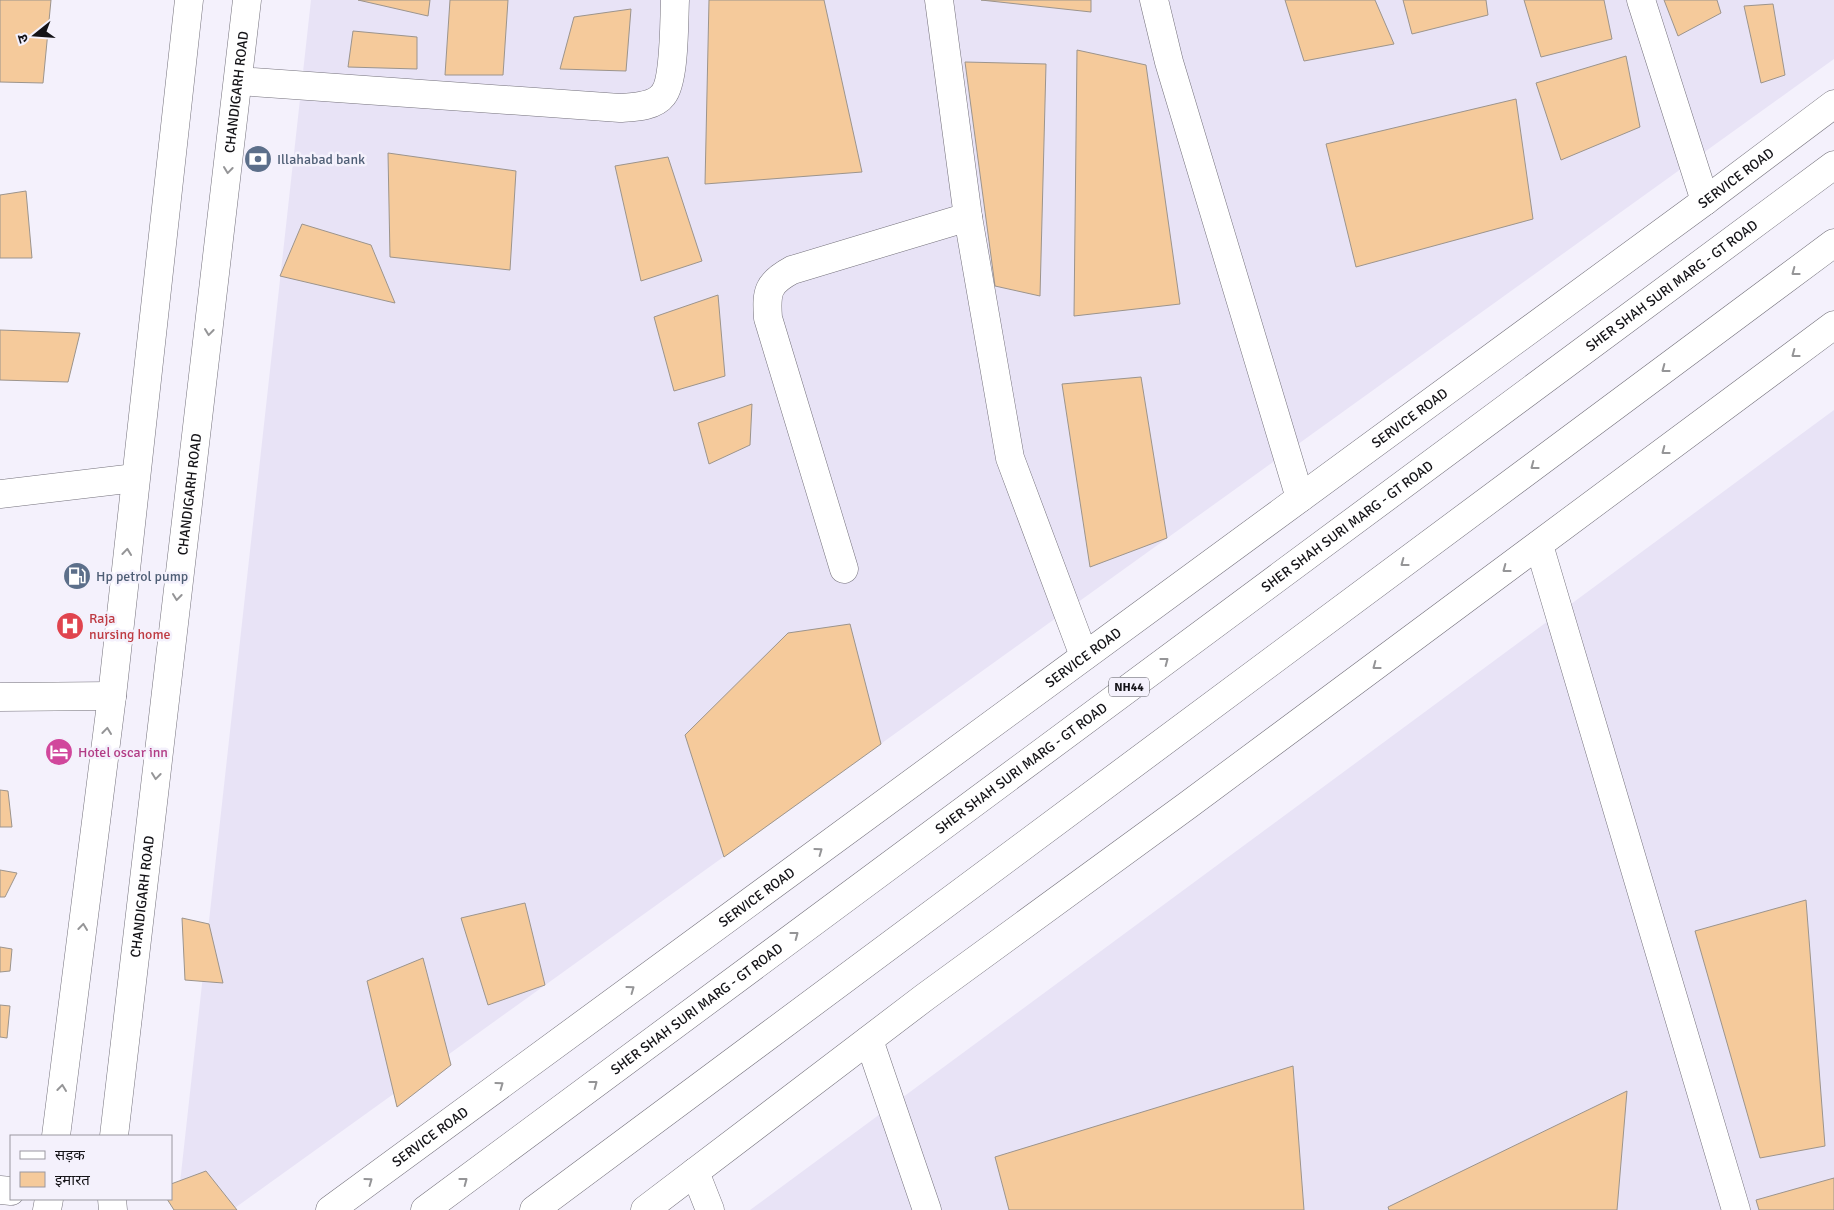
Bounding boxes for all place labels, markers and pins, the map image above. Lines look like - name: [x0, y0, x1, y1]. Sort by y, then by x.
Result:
- bank icon: Illahabad bank: [243, 144, 273, 174]
- place label: Illahabad bank: [277, 151, 365, 168]
- fuel station icon: Hp petrol pump: [62, 561, 92, 591]
- place label: Hp petrol pump: [96, 568, 188, 585]
- place label: Raja nursing home: [89, 610, 171, 643]
- hospital icon: Raja nursing home: [55, 611, 85, 641]
- hotel icon: Hotel oscar inn: [44, 737, 74, 767]
- place label: Hotel oscar inn: [78, 744, 168, 761]

